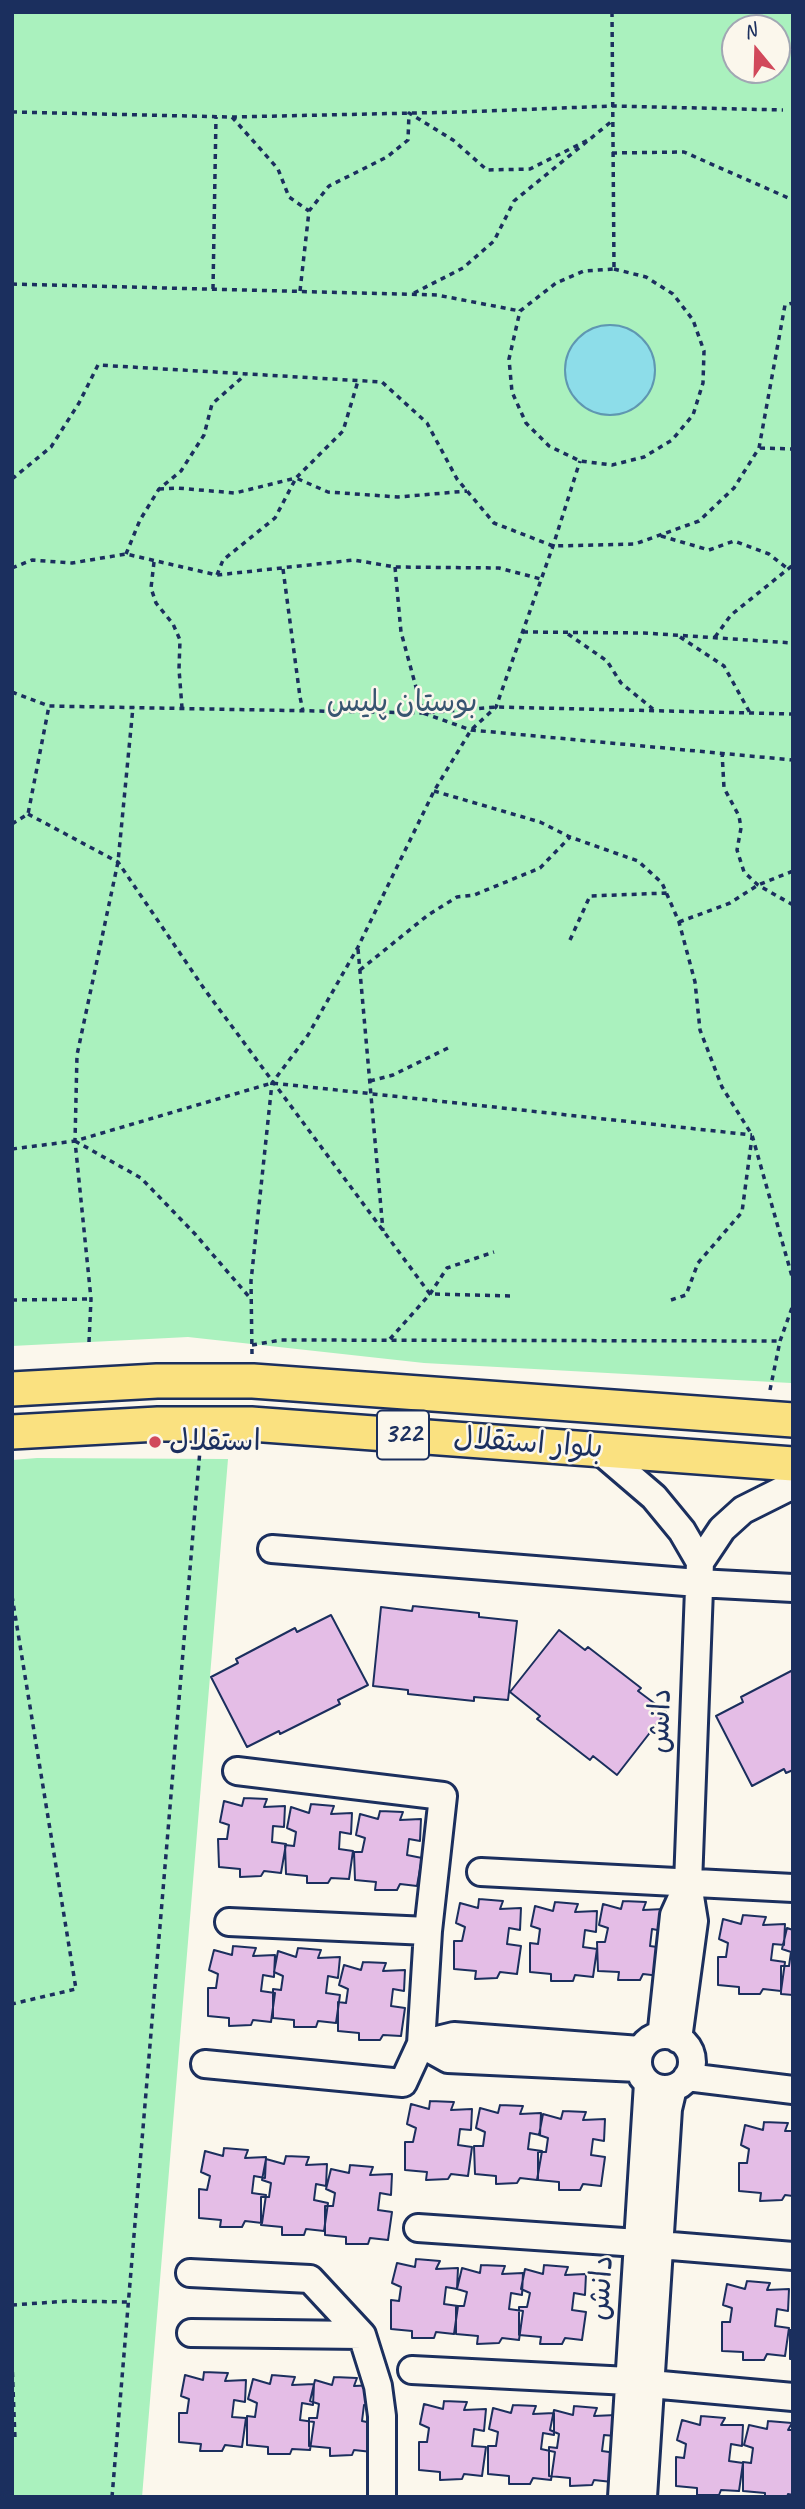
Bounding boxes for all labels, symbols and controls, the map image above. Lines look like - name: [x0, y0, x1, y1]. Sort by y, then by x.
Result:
- north arrow: [721, 14, 791, 84]
- text: N: [740, 18, 759, 44]
- park label: بوستان پلیس: [327, 685, 477, 721]
- road number: 322: [377, 1410, 429, 1460]
- street label: بلوار استقلال: [452, 1421, 604, 1467]
- place label: استقلال: [169, 1424, 261, 1460]
- marker: استقلال: [147, 1434, 163, 1450]
- street label: دانش: [642, 1688, 680, 1754]
- street label: دانش: [582, 2254, 622, 2322]

